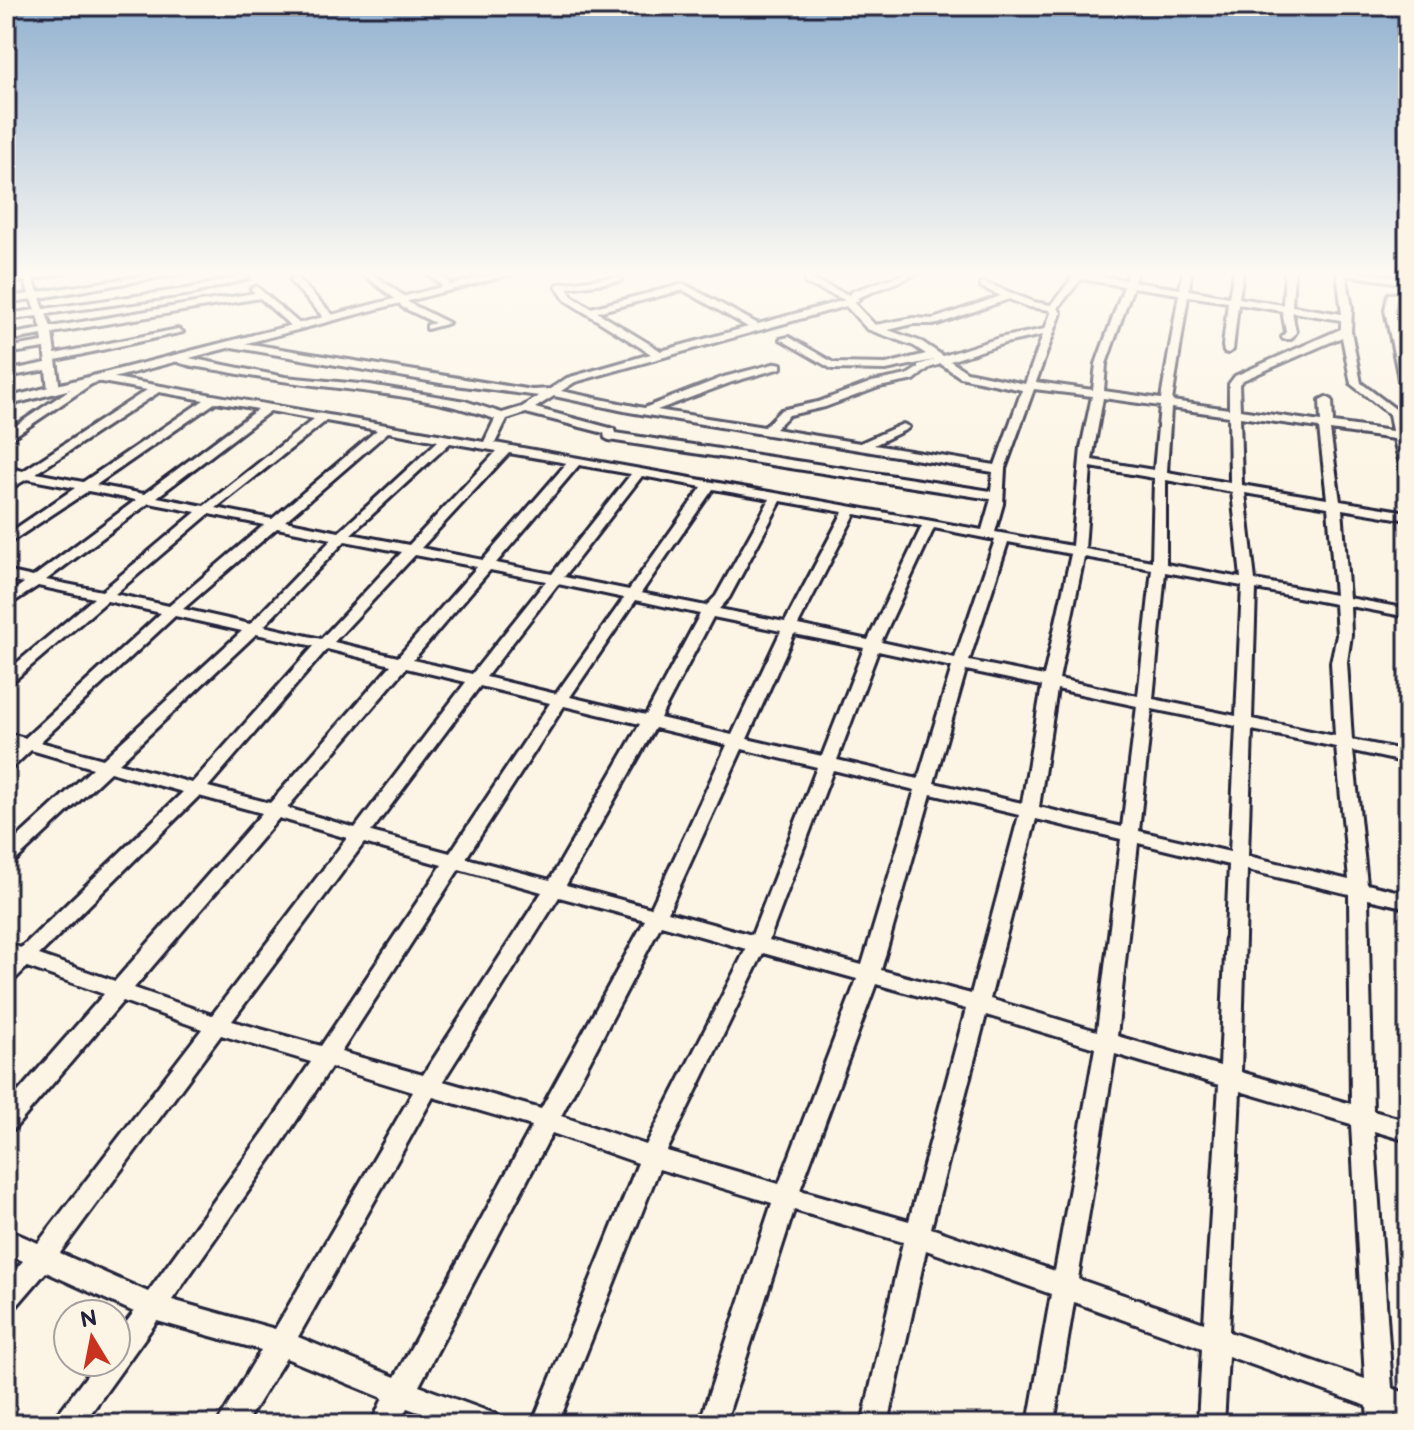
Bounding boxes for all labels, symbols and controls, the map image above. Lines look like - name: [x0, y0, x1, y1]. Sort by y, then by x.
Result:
- north arrow: [52, 1298, 132, 1378]
- text: N: [78, 1305, 99, 1335]

